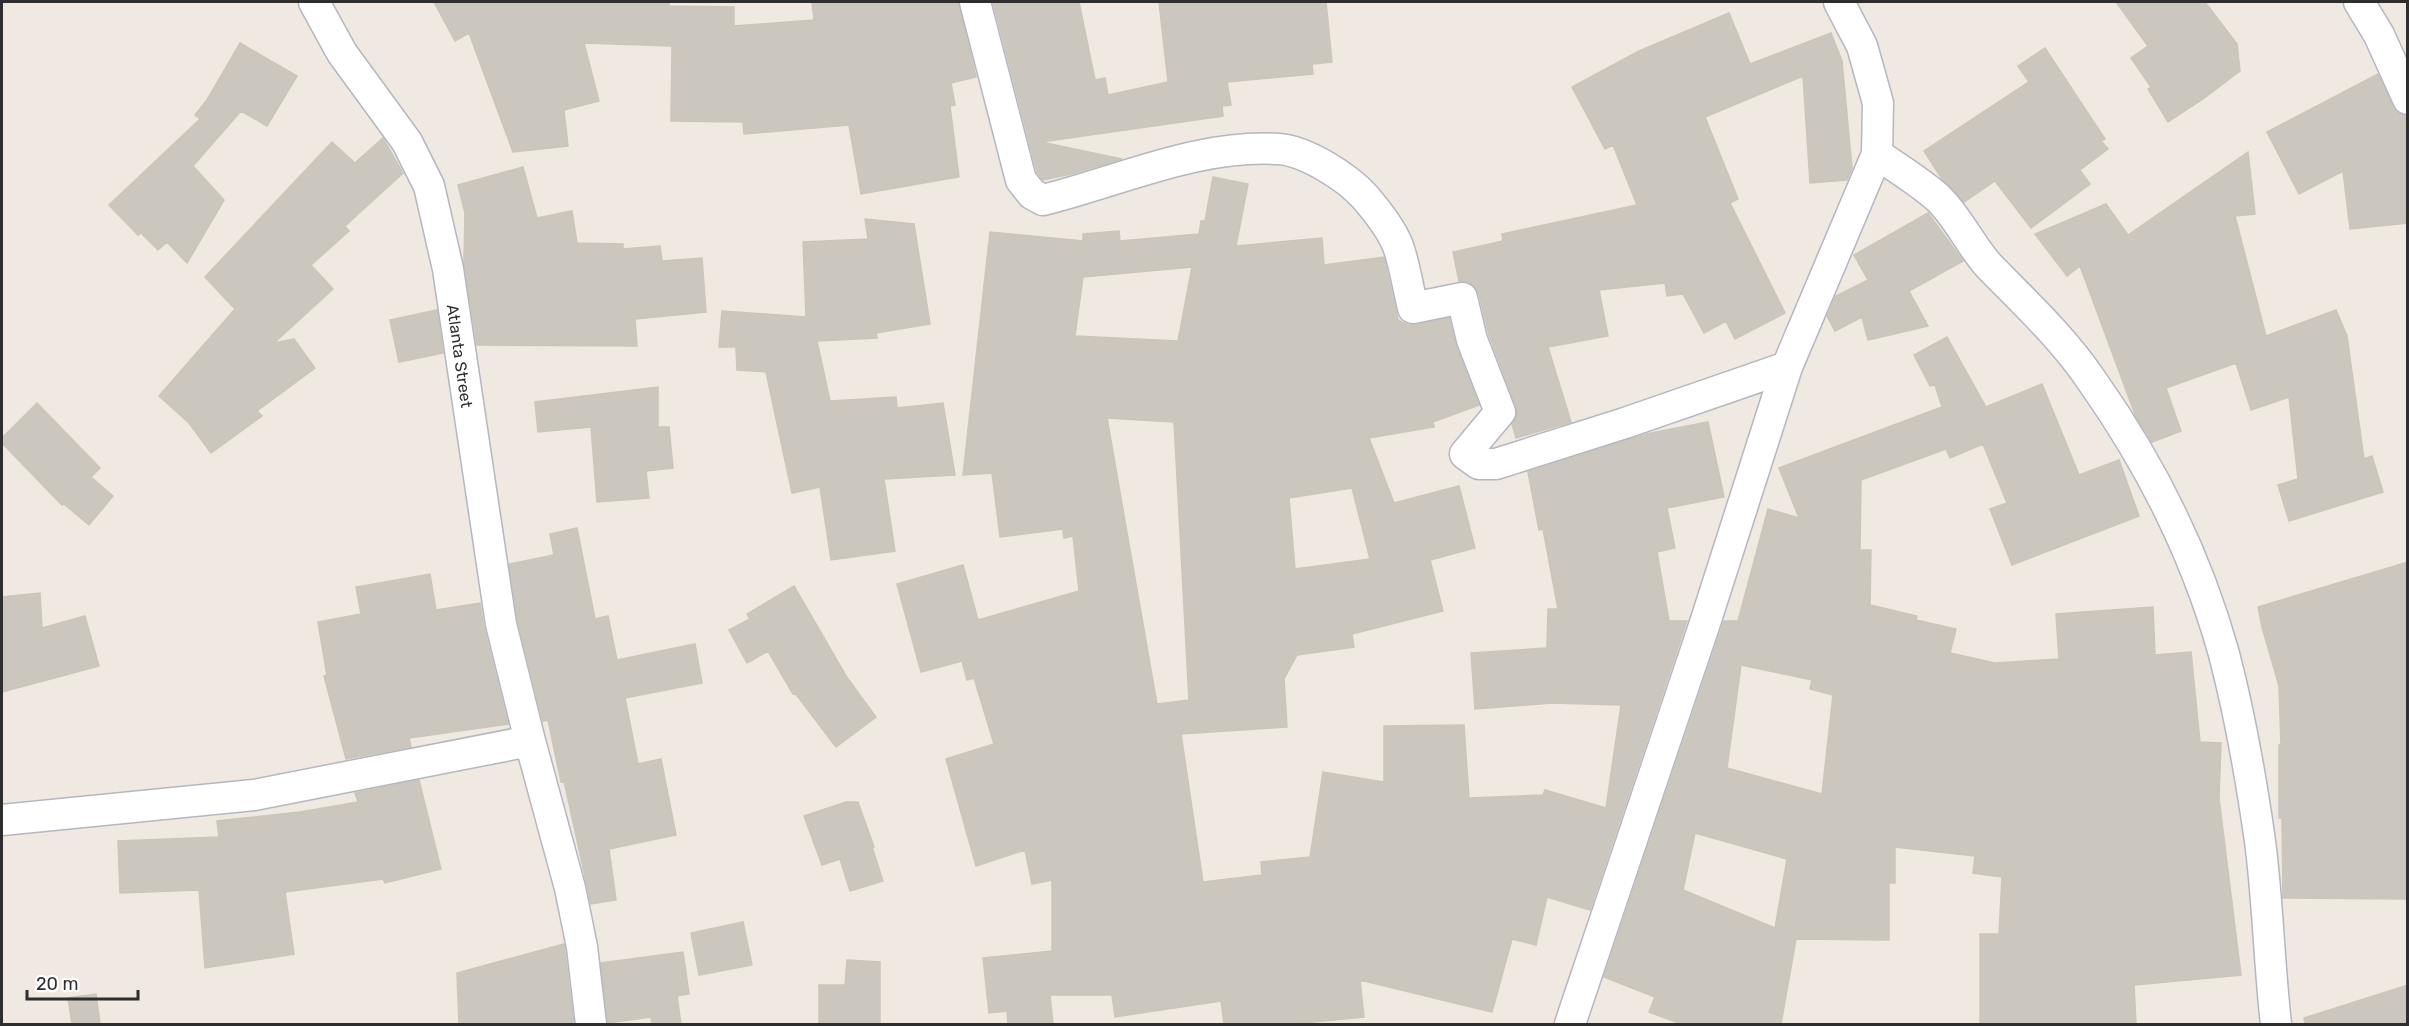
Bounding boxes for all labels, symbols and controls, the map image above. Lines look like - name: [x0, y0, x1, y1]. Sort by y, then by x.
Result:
- street label: Atlanta Street: [443, 303, 476, 409]
- scale bar: [27, 963, 138, 1001]
- text: 20 m: [36, 973, 78, 995]

